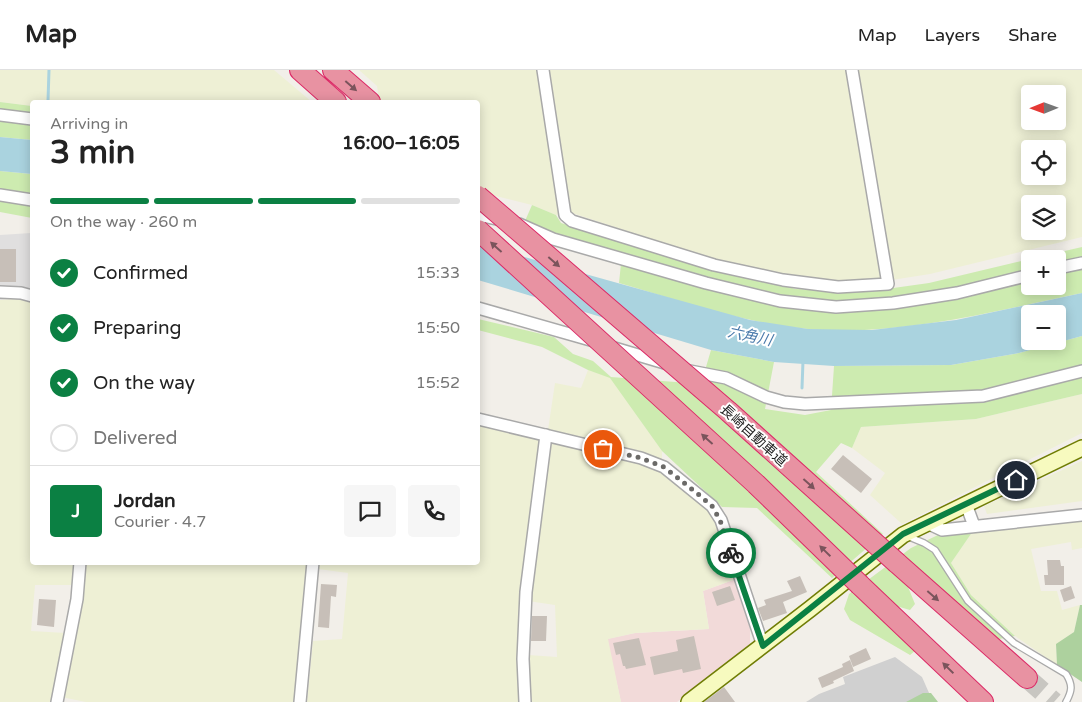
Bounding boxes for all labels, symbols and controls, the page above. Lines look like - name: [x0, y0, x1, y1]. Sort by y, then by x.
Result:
- text: Map: [25, 20, 77, 49]
- text: Map: [858, 24, 897, 46]
- text: Layers: [925, 24, 980, 46]
- text: Share: [1008, 24, 1057, 46]
- one-way arrow: [345, 80, 357, 92]
- north arrow: [1021, 85, 1066, 130]
- map controls: [1021, 85, 1066, 350]
- text: Arriving in: [50, 114, 128, 134]
- text: 16:00–16:05: [342, 132, 460, 154]
- text: 3 min: [50, 134, 135, 172]
- button: locate: [1021, 140, 1066, 185]
- button: layers: [1021, 195, 1066, 240]
- text: On the way · 260 m: [50, 212, 197, 232]
- one-way arrow: [491, 241, 503, 253]
- button: +: [1021, 250, 1066, 295]
- one-way arrow: [548, 256, 560, 268]
- icon: check: [50, 259, 78, 287]
- text: Confirmed: [93, 262, 188, 284]
- text: 15:33: [416, 263, 460, 283]
- button: −: [1021, 305, 1066, 350]
- icon: check: [50, 314, 78, 342]
- text: Preparing: [93, 317, 182, 339]
- text: 15:50: [416, 318, 460, 338]
- water label: 六角川: [726, 323, 776, 350]
- icon: check: [50, 369, 78, 397]
- text: On the way: [93, 372, 195, 394]
- text: 15:52: [416, 373, 460, 393]
- street label: 長崎自動車道: [717, 401, 791, 470]
- text: Delivered: [93, 427, 178, 449]
- pin: [582, 428, 624, 470]
- one-way arrow: [701, 433, 713, 445]
- icon: bag: [589, 435, 617, 463]
- pin: [995, 459, 1037, 501]
- icon: home: [1002, 466, 1030, 494]
- one-way arrow: [802, 478, 814, 490]
- button: chat: [344, 485, 396, 537]
- button: phone: [408, 485, 460, 537]
- text: Jordan: [114, 490, 176, 512]
- text: J: [72, 500, 80, 522]
- text: Courier · 4.7: [114, 512, 206, 532]
- courier: [706, 528, 756, 578]
- icon: bike: [717, 539, 745, 567]
- one-way arrow: [819, 545, 831, 557]
- one-way arrow: [927, 590, 939, 602]
- one-way arrow: [942, 662, 954, 674]

